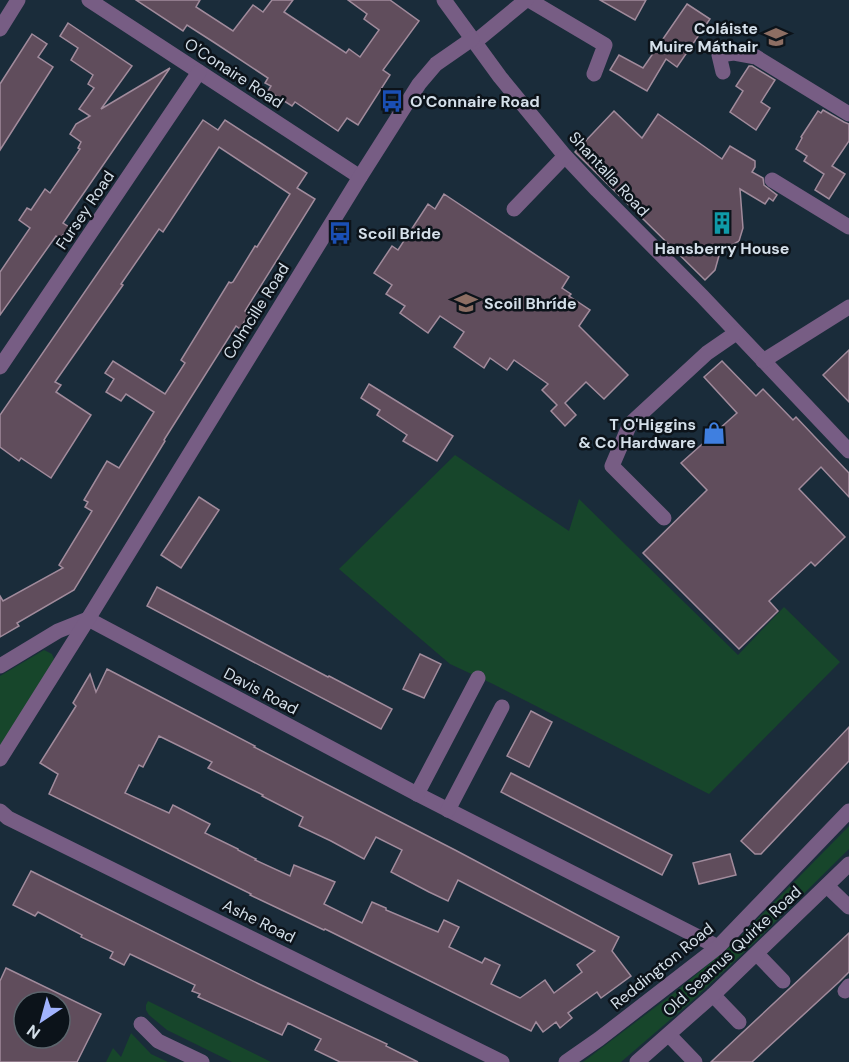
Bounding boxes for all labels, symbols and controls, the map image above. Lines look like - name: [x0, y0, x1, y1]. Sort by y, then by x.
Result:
- place label: Coláiste Muire Máthair: [649, 18, 758, 57]
- school or university icon: Coláiste Muire Máthair: [763, 24, 789, 50]
- street label: O'Conaire Road: [181, 33, 287, 113]
- bus stop icon: O'Connaire Road: [379, 88, 405, 114]
- place label: O'Connaire Road: [410, 91, 540, 112]
- street label: Shantalla Road: [564, 127, 654, 221]
- street label: Fursey Road: [51, 166, 119, 254]
- building icon: Hansberry House: [709, 210, 735, 236]
- bus stop icon: Scoil Bride: [327, 220, 353, 246]
- place label: Scoil Bride: [358, 223, 441, 244]
- place label: Hansberry House: [655, 238, 790, 259]
- street label: Colmcille Road: [218, 259, 294, 363]
- school or university icon: Scoil Bhríde: [453, 290, 479, 316]
- place label: Scoil Bhríde: [484, 293, 577, 314]
- place label: T O'Higgins & Co Hardware: [579, 414, 696, 453]
- shop icon: T O'Higgins & Co Hardware: [701, 420, 727, 446]
- street label: Davis Road: [220, 663, 302, 719]
- street label: Old Seamus Quirke Road: [658, 881, 806, 1021]
- street label: Ashe Road: [219, 894, 299, 948]
- street label: Reddington Road: [606, 918, 718, 1014]
- north arrow: [12, 990, 72, 1050]
- text: N: [23, 1020, 44, 1044]

